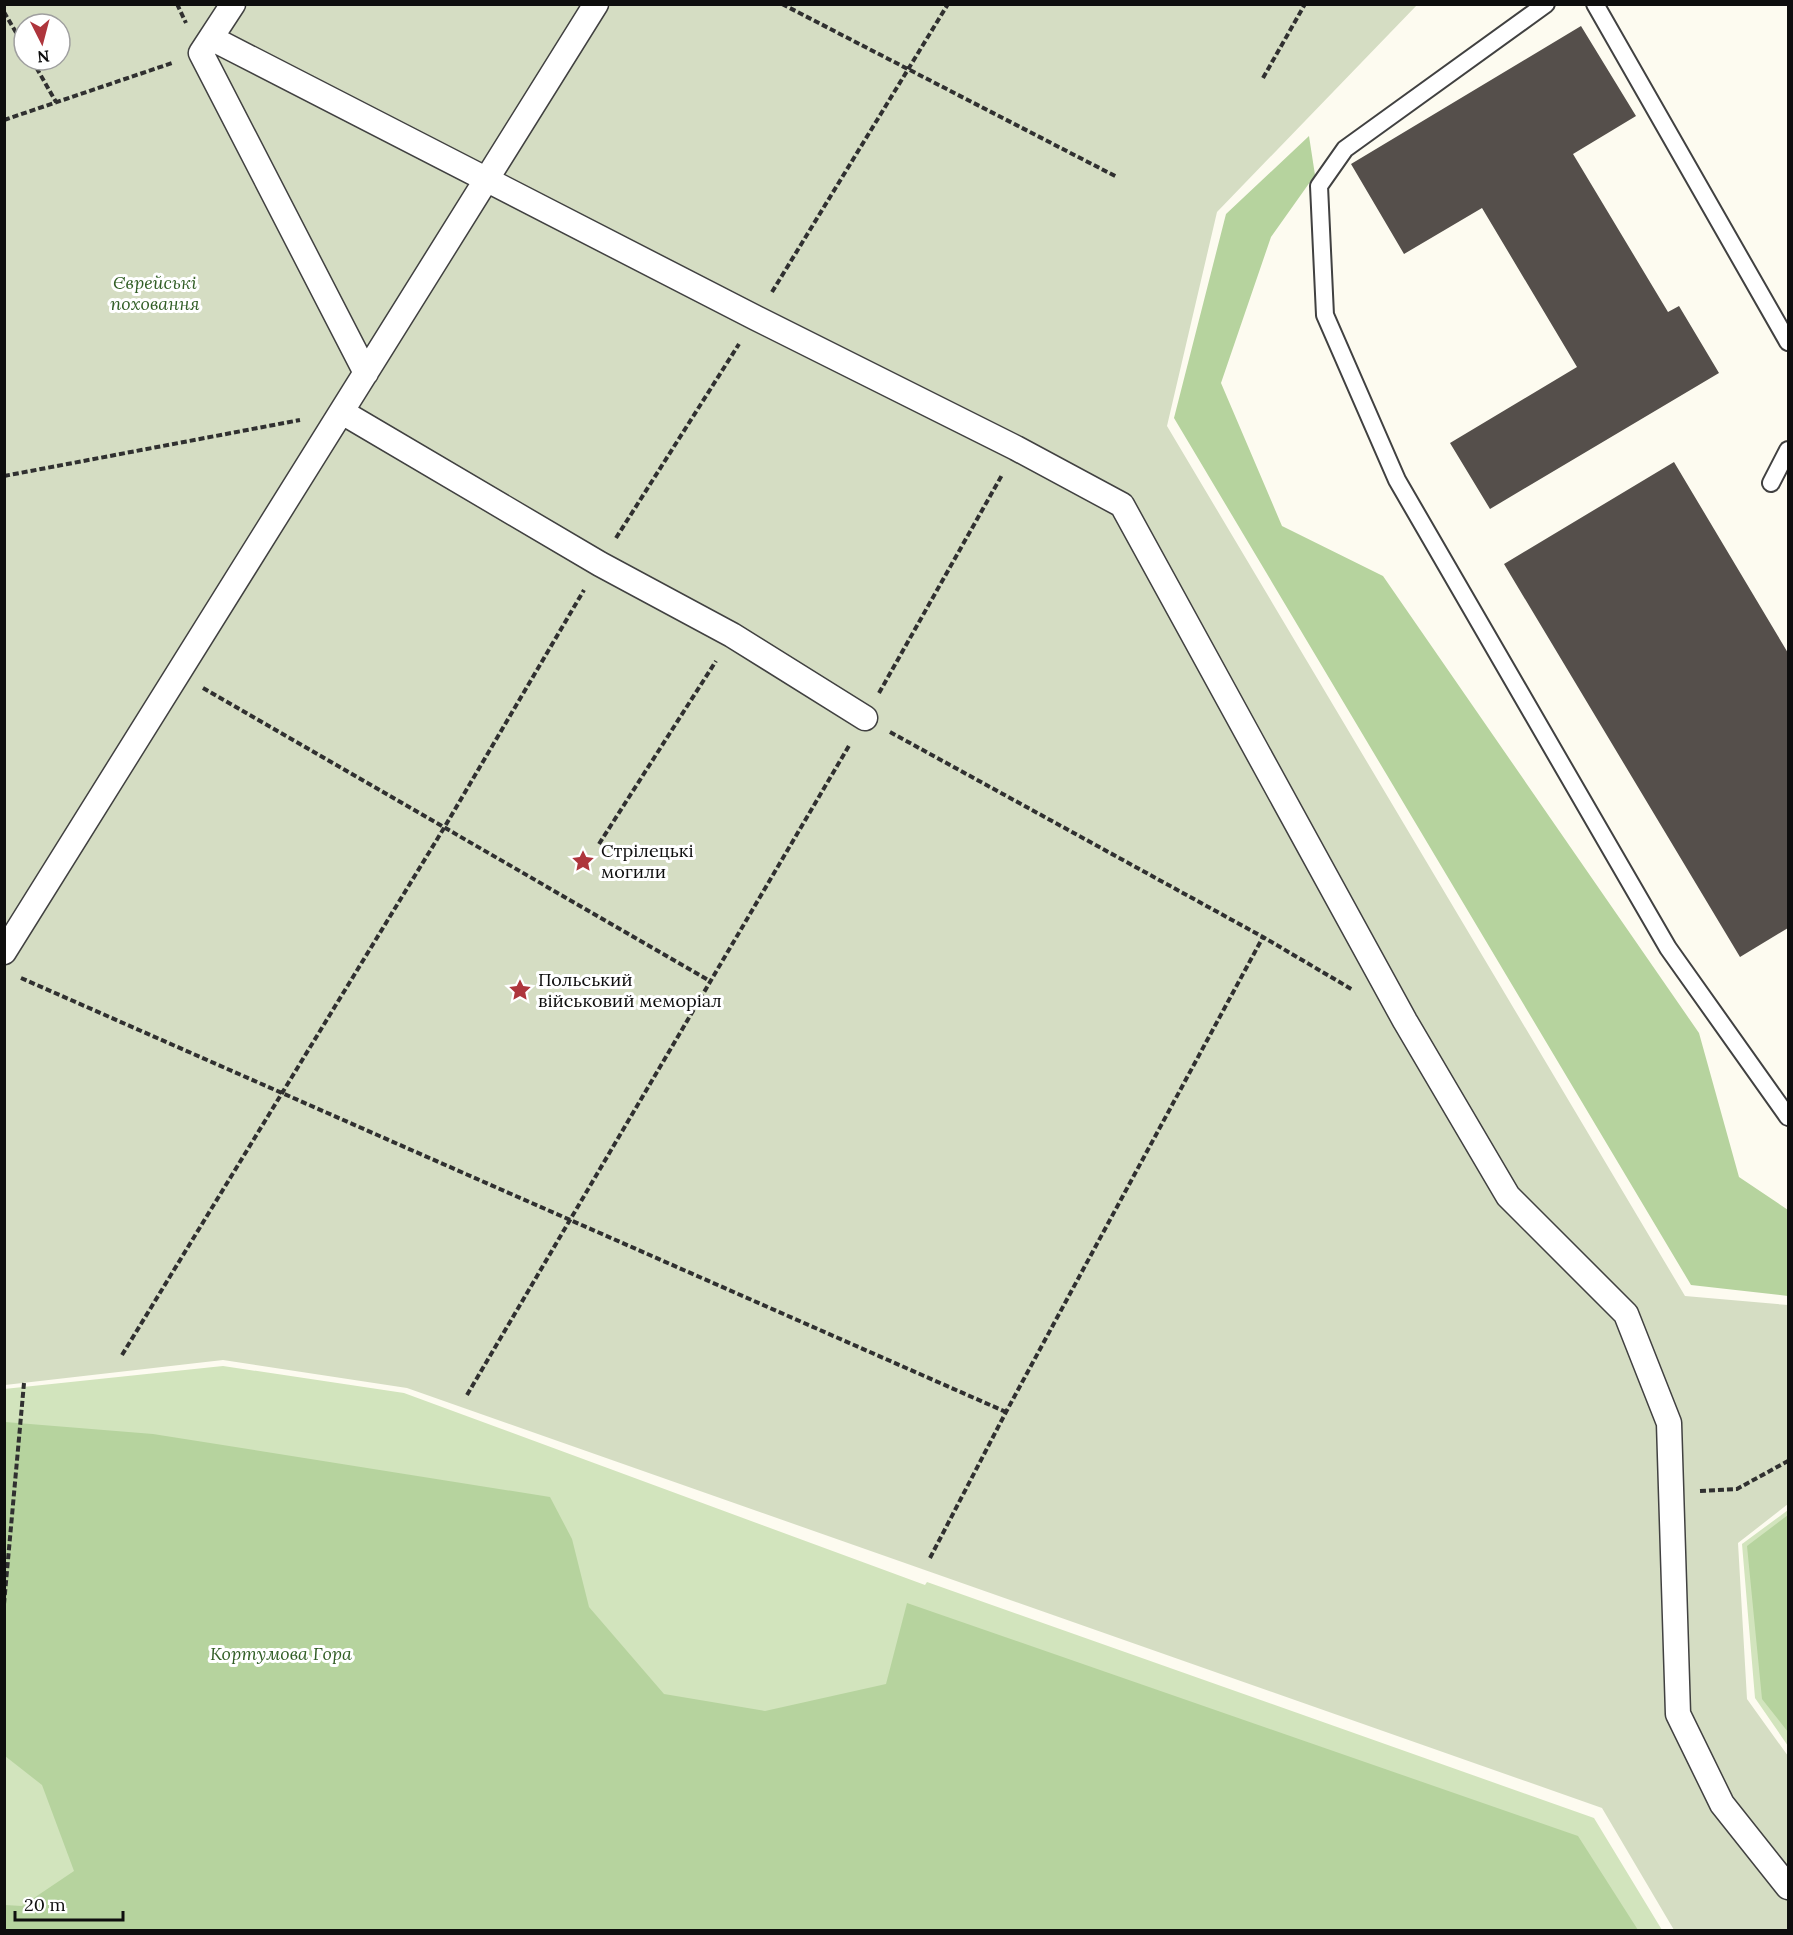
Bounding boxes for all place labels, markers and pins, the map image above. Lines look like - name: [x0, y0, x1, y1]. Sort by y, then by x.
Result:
- place label: Стрілецькі могили: [601, 839, 694, 883]
- place icon: Стрілецькі могили: [570, 848, 596, 874]
- place label: Польський військовий меморіал: [538, 968, 722, 1012]
- place icon: Польський військовий меморіал: [507, 977, 533, 1003]

